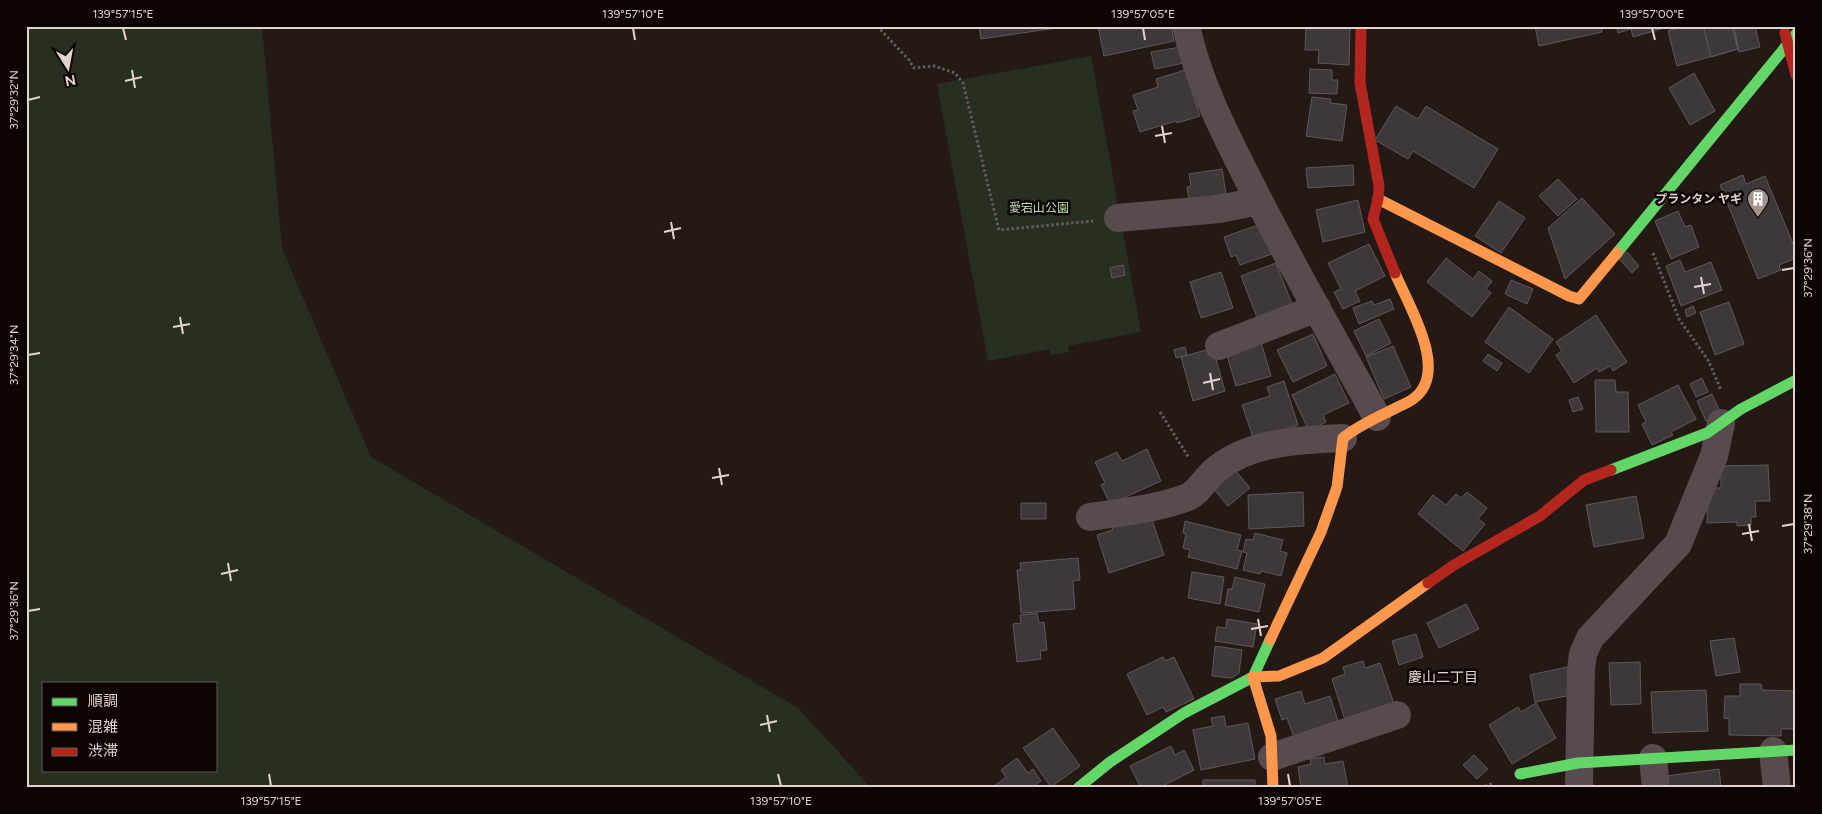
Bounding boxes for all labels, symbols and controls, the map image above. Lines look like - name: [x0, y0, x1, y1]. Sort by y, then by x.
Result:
- text: 139°57'15"E: [92, 7, 154, 21]
- text: 139°57'10"E: [602, 7, 664, 21]
- text: 139°57'05"E: [1111, 7, 1175, 21]
- text: 139°57'00"E: [1620, 7, 1684, 21]
- north arrow: [42, 42, 92, 92]
- text: 37°29'32"N: [7, 70, 21, 130]
- text: N: [63, 71, 77, 90]
- building icon: プランタン ヤギ: [1746, 187, 1770, 218]
- place label: プランタン ヤギ: [1655, 192, 1742, 206]
- park label: 愛宕山公園: [1009, 201, 1069, 215]
- text: 37°29'36"N: [1801, 238, 1815, 298]
- text: 37°29'34"N: [7, 325, 21, 385]
- text: 37°29'38"N: [1801, 494, 1815, 554]
- text: 37°29'36"N: [7, 581, 21, 641]
- district label: 慶山二丁目: [1408, 669, 1478, 686]
- legend: [42, 682, 218, 772]
- text: 順調: [88, 692, 118, 710]
- text: 混雑: [88, 718, 118, 736]
- text: 渋滞: [88, 742, 118, 760]
- text: 139°57'15"E: [240, 794, 302, 808]
- text: 139°57'10"E: [750, 794, 812, 808]
- text: 139°57'05"E: [1258, 794, 1322, 808]

